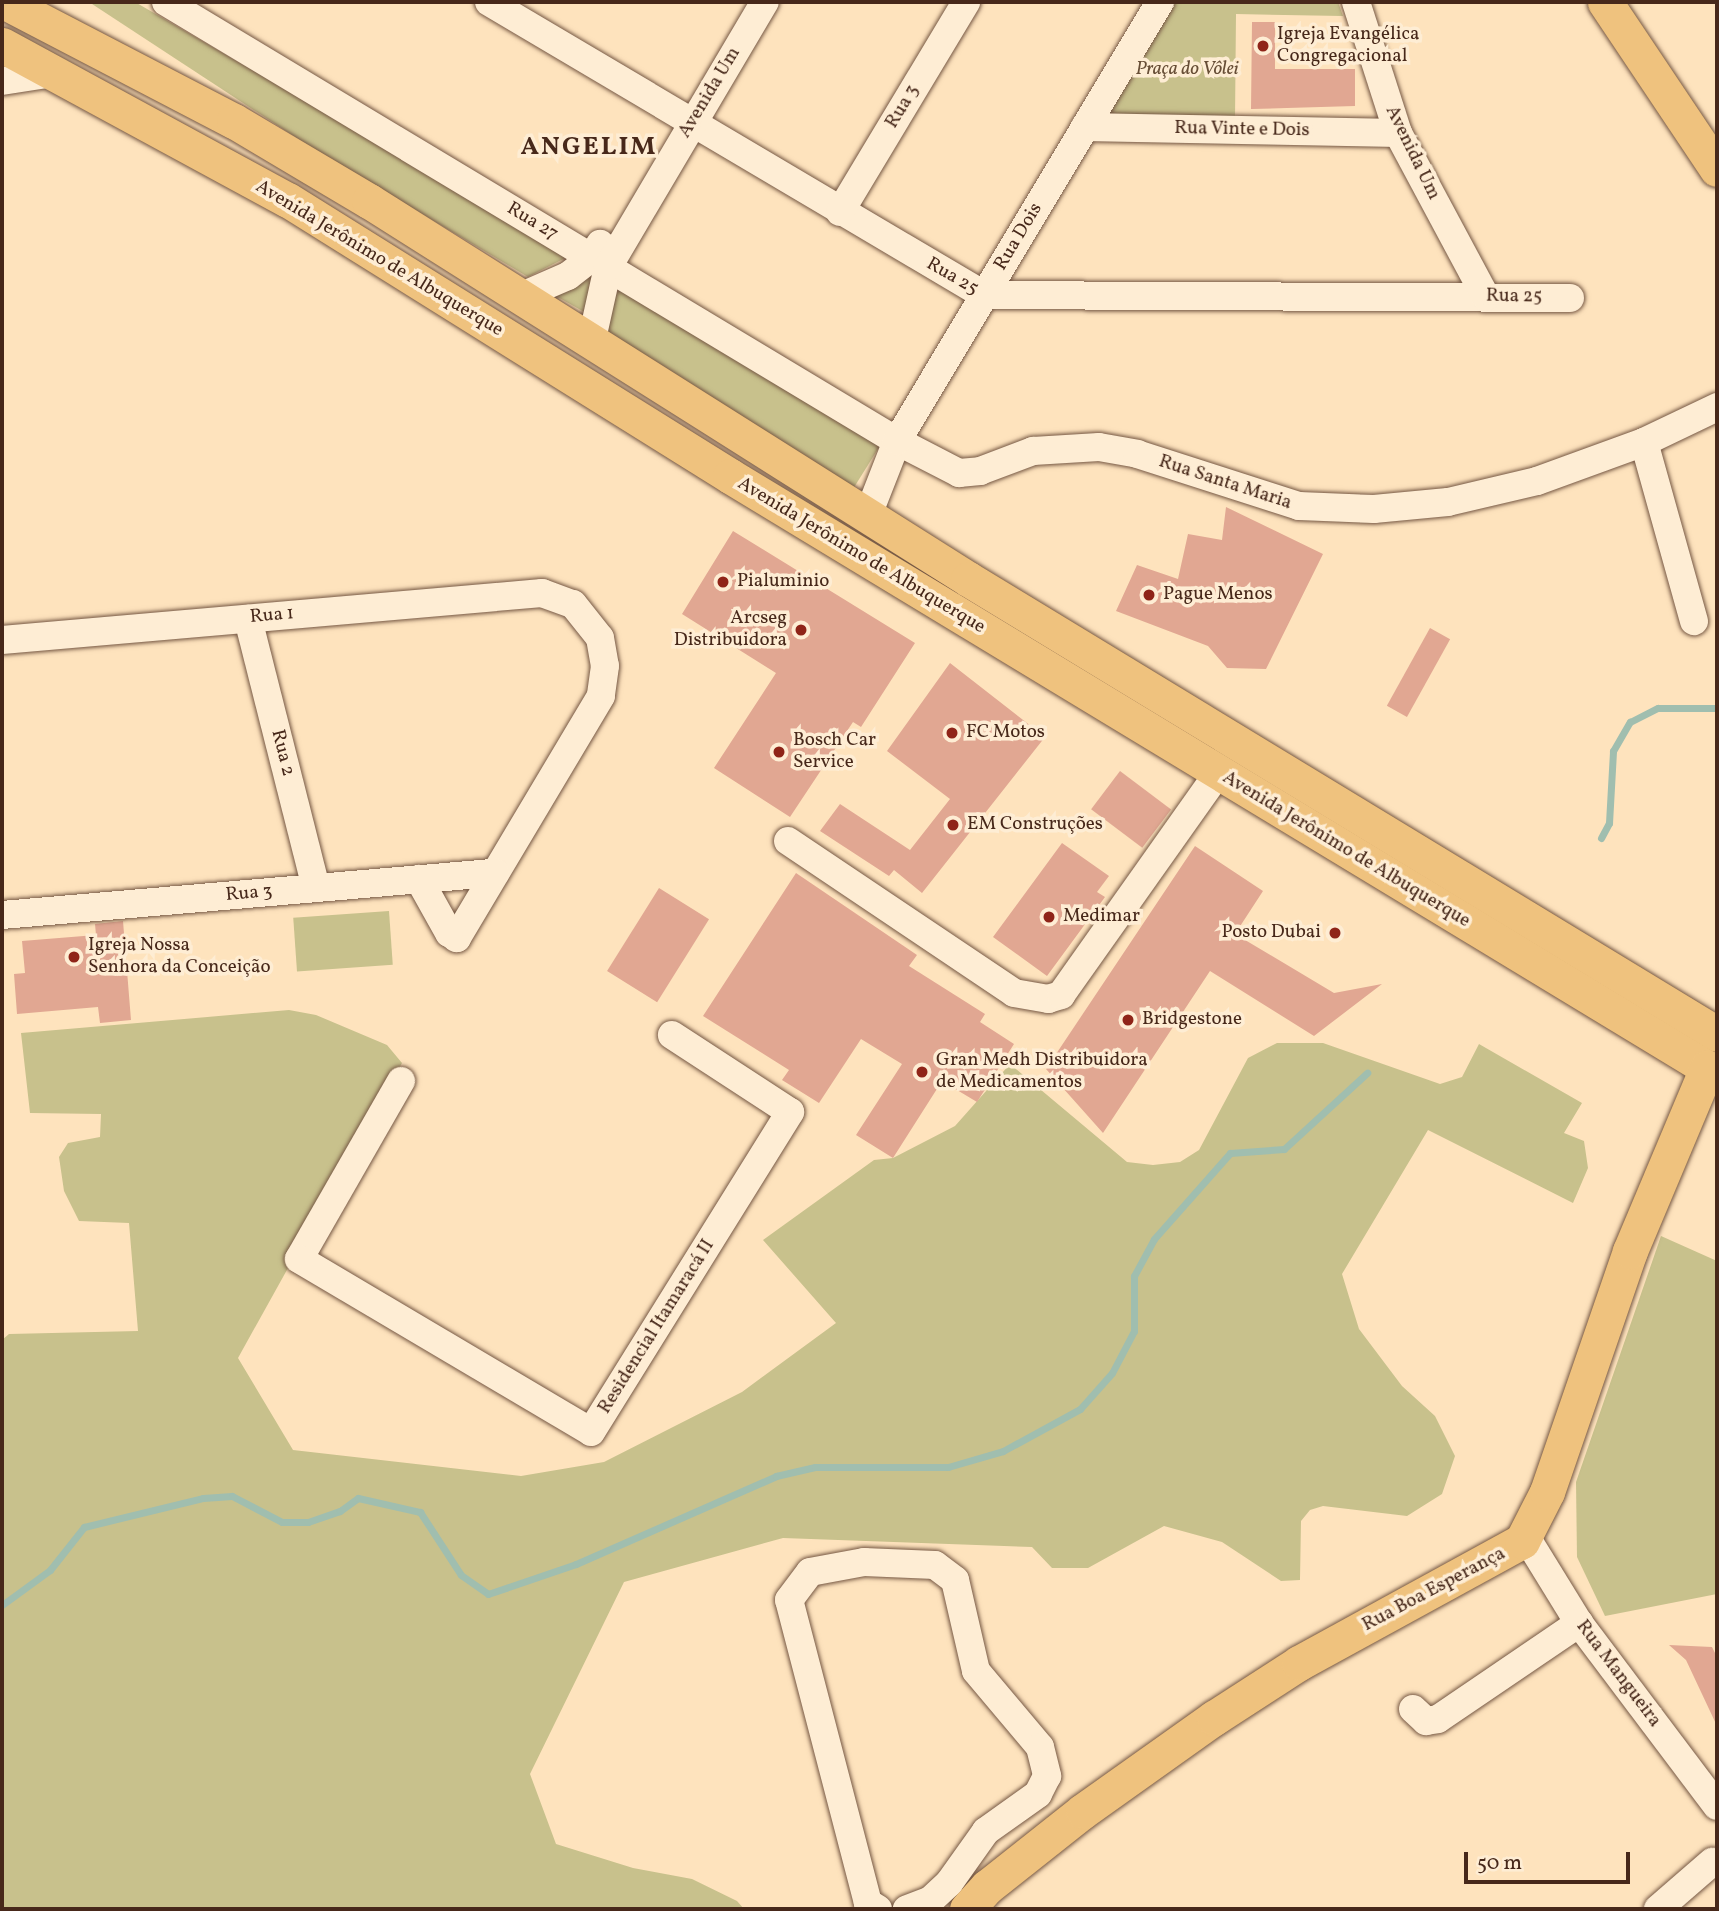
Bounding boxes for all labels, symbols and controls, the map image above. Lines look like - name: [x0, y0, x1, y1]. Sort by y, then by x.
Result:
- place label: Igreja Evangélica Congregacional: [1277, 24, 1419, 68]
- marker: Igreja Evangélica Congregacional: [1255, 38, 1271, 54]
- street label: Avenida Um: [674, 44, 746, 142]
- park label: Praça do Vôlei: [1136, 59, 1238, 81]
- street label: Rua 3: [881, 81, 925, 133]
- street label: Avenida Um: [1379, 102, 1445, 204]
- street label: Rua Vinte e Dois: [1174, 117, 1310, 143]
- district label: ANGELIM: [521, 132, 657, 164]
- street label: Avenida Jerônimo de Albuquerque: [251, 176, 507, 342]
- street label: Rua 27: [502, 198, 562, 246]
- street label: Rua Dois: [990, 199, 1048, 275]
- street label: Rua 25: [922, 253, 982, 301]
- street label: Rua 25: [1486, 285, 1542, 309]
- street label: Rua Santa Maria: [1156, 451, 1294, 515]
- street label: Avenida Jerônimo de Albuquerque: [733, 473, 989, 639]
- place label: Pialuminio: [737, 571, 829, 593]
- marker: Pialuminio: [715, 574, 731, 590]
- place label: Pague Menos: [1163, 584, 1273, 606]
- marker: Pague Menos: [1141, 587, 1157, 603]
- street label: Rua 1: [249, 603, 295, 629]
- place label: Arcseg Distribuidora: [674, 608, 787, 652]
- marker: Arcseg Distribuidora: [793, 622, 809, 638]
- place label: FC Motos: [966, 722, 1045, 744]
- marker: FC Motos: [944, 725, 960, 741]
- street label: Rua 2: [265, 727, 299, 779]
- place label: Bosch Car Service: [793, 730, 876, 774]
- marker: Bosch Car Service: [771, 744, 787, 760]
- street label: Avenida Jerônimo de Albuquerque: [1218, 767, 1474, 933]
- place label: EM Construções: [967, 814, 1103, 836]
- marker: EM Construções: [945, 817, 961, 833]
- street label: Rua 3: [225, 881, 273, 907]
- place label: Medimar: [1063, 906, 1140, 928]
- marker: Medimar: [1041, 909, 1057, 925]
- place label: Posto Dubai: [1222, 922, 1321, 944]
- marker: Posto Dubai: [1327, 925, 1343, 941]
- place label: Igreja Nossa Senhora da Conceição: [88, 935, 271, 979]
- marker: Igreja Nossa Senhora da Conceição: [66, 949, 82, 965]
- place label: Bridgestone: [1142, 1009, 1242, 1031]
- marker: Bridgestone: [1120, 1012, 1136, 1028]
- place label: Gran Medh Distribuidora de Medicamentos: [936, 1050, 1148, 1094]
- marker: Gran Medh Distribuidora de Medicamentos: [914, 1064, 930, 1080]
- street label: Residencial Itamaracá II: [594, 1236, 720, 1418]
- street label: Rua Boa Esperança: [1359, 1543, 1509, 1637]
- street label: Rua Mangueira: [1570, 1616, 1666, 1732]
- scale bar: [1467, 1838, 1633, 1882]
- text: 50 m: [1477, 1849, 1522, 1878]

